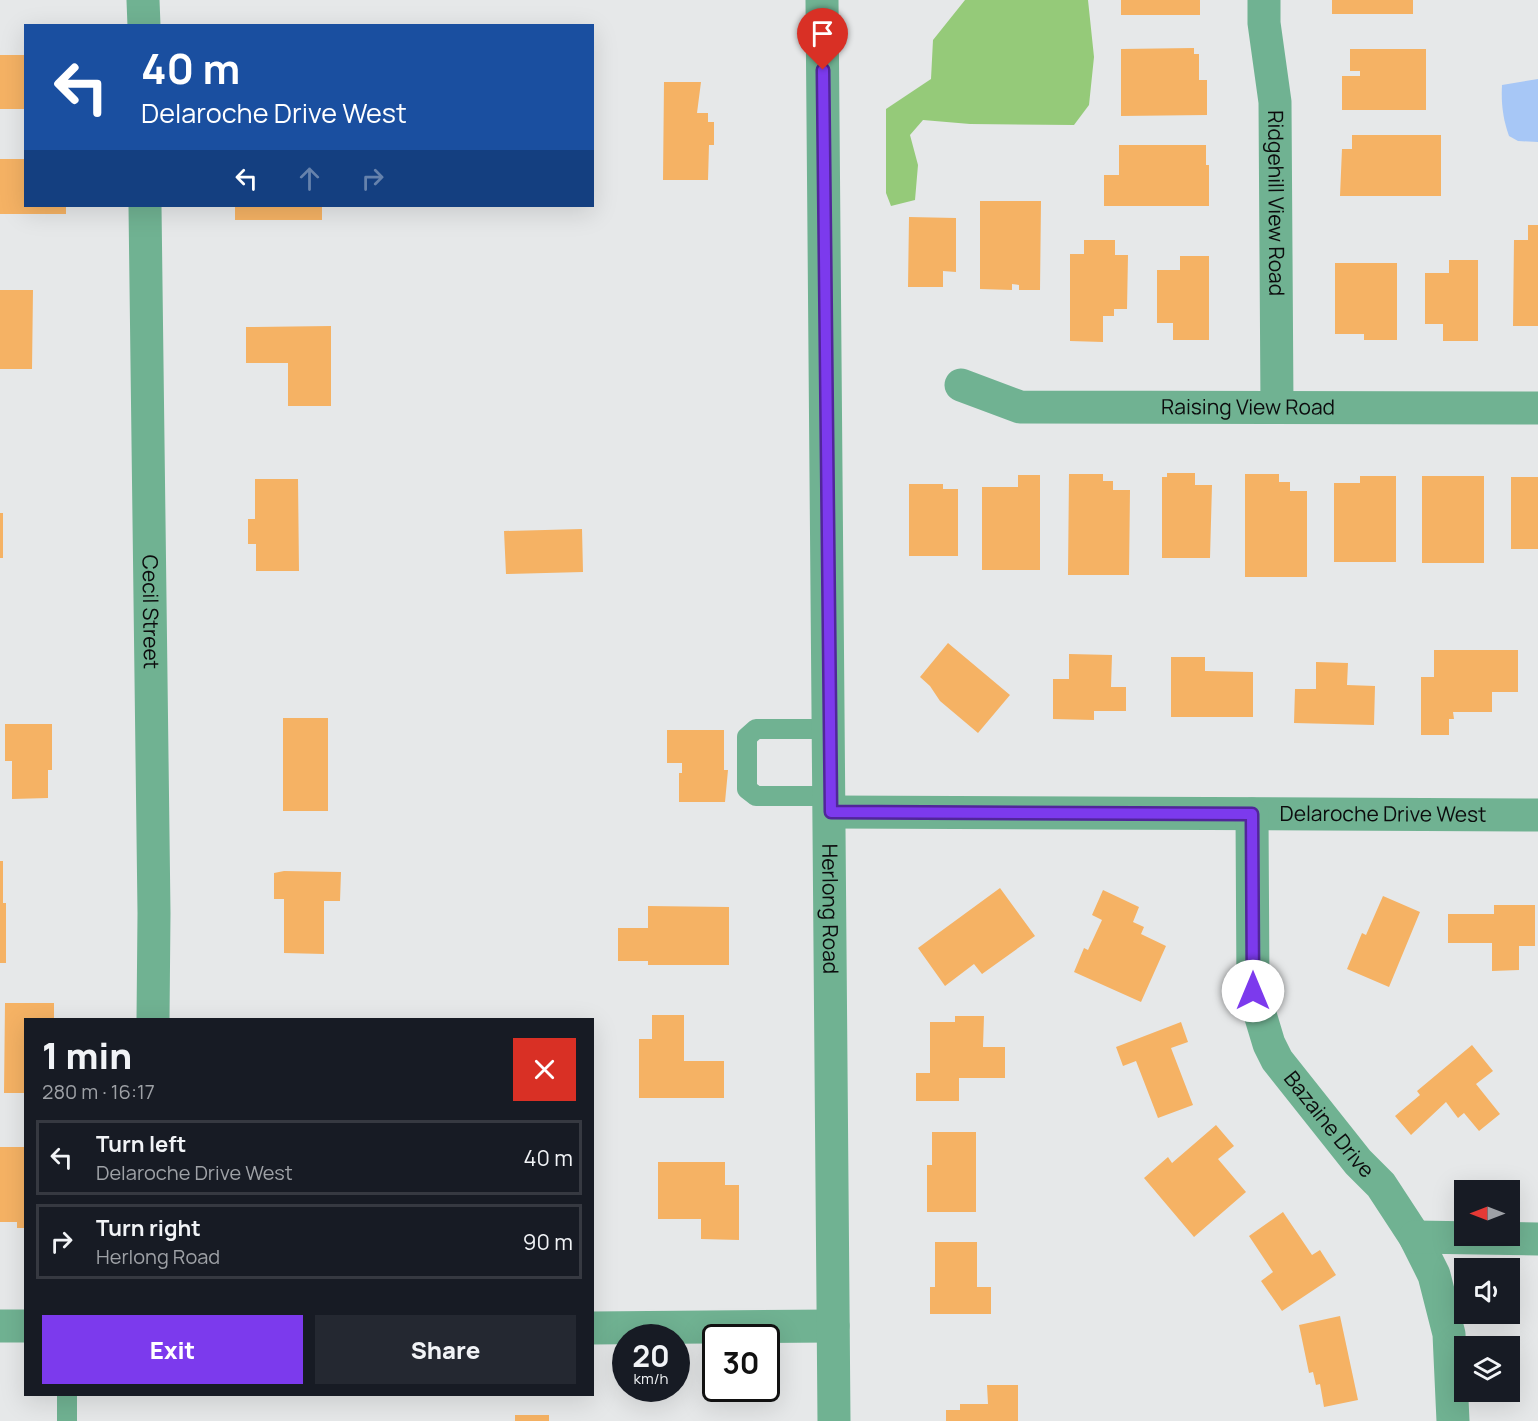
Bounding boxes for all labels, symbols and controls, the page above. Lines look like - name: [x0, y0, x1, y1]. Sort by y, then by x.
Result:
- pin: [797, 8, 848, 70]
- icon: arrive: [806, 17, 839, 50]
- text: 40 m: [141, 39, 240, 97]
- icon: left: [42, 48, 120, 126]
- text: Delaroche Drive West: [141, 94, 407, 131]
- street label: Ridgehill View Road: [1262, 110, 1291, 296]
- icon: left: [230, 162, 263, 195]
- icon: ahead: [293, 162, 326, 195]
- icon: right: [356, 162, 389, 195]
- street label: Raising View Road: [1161, 392, 1335, 421]
- street label: Cecil Street: [136, 555, 166, 669]
- street label: Delaroche Drive West: [1280, 799, 1486, 828]
- street label: Herlong Road: [816, 844, 845, 974]
- position arrow: [1221, 959, 1285, 1023]
- text: 1 min: [42, 1031, 132, 1080]
- button: close: [513, 1038, 576, 1101]
- street label: Bazaine Drive: [1278, 1065, 1381, 1183]
- text: 280 m · 16:17: [42, 1078, 155, 1105]
- text: Turn left: [96, 1129, 186, 1159]
- icon: left: [45, 1141, 78, 1174]
- text: 40 m: [524, 1143, 573, 1173]
- text: Delaroche Drive West: [96, 1159, 293, 1186]
- north arrow: [1454, 1180, 1520, 1246]
- map controls: [1454, 1180, 1520, 1402]
- text: Turn right: [96, 1213, 201, 1243]
- icon: right: [45, 1225, 78, 1258]
- text: 90 m: [523, 1227, 573, 1257]
- text: Herlong Road: [96, 1243, 220, 1270]
- button: sound: [1454, 1258, 1520, 1324]
- button: Exit: [42, 1315, 303, 1384]
- button: Share: [315, 1315, 576, 1384]
- speed limit sign: 30: [702, 1324, 780, 1402]
- text: 20: [632, 1335, 670, 1376]
- button: layers: [1454, 1336, 1520, 1402]
- text: km/h: [634, 1368, 668, 1389]

